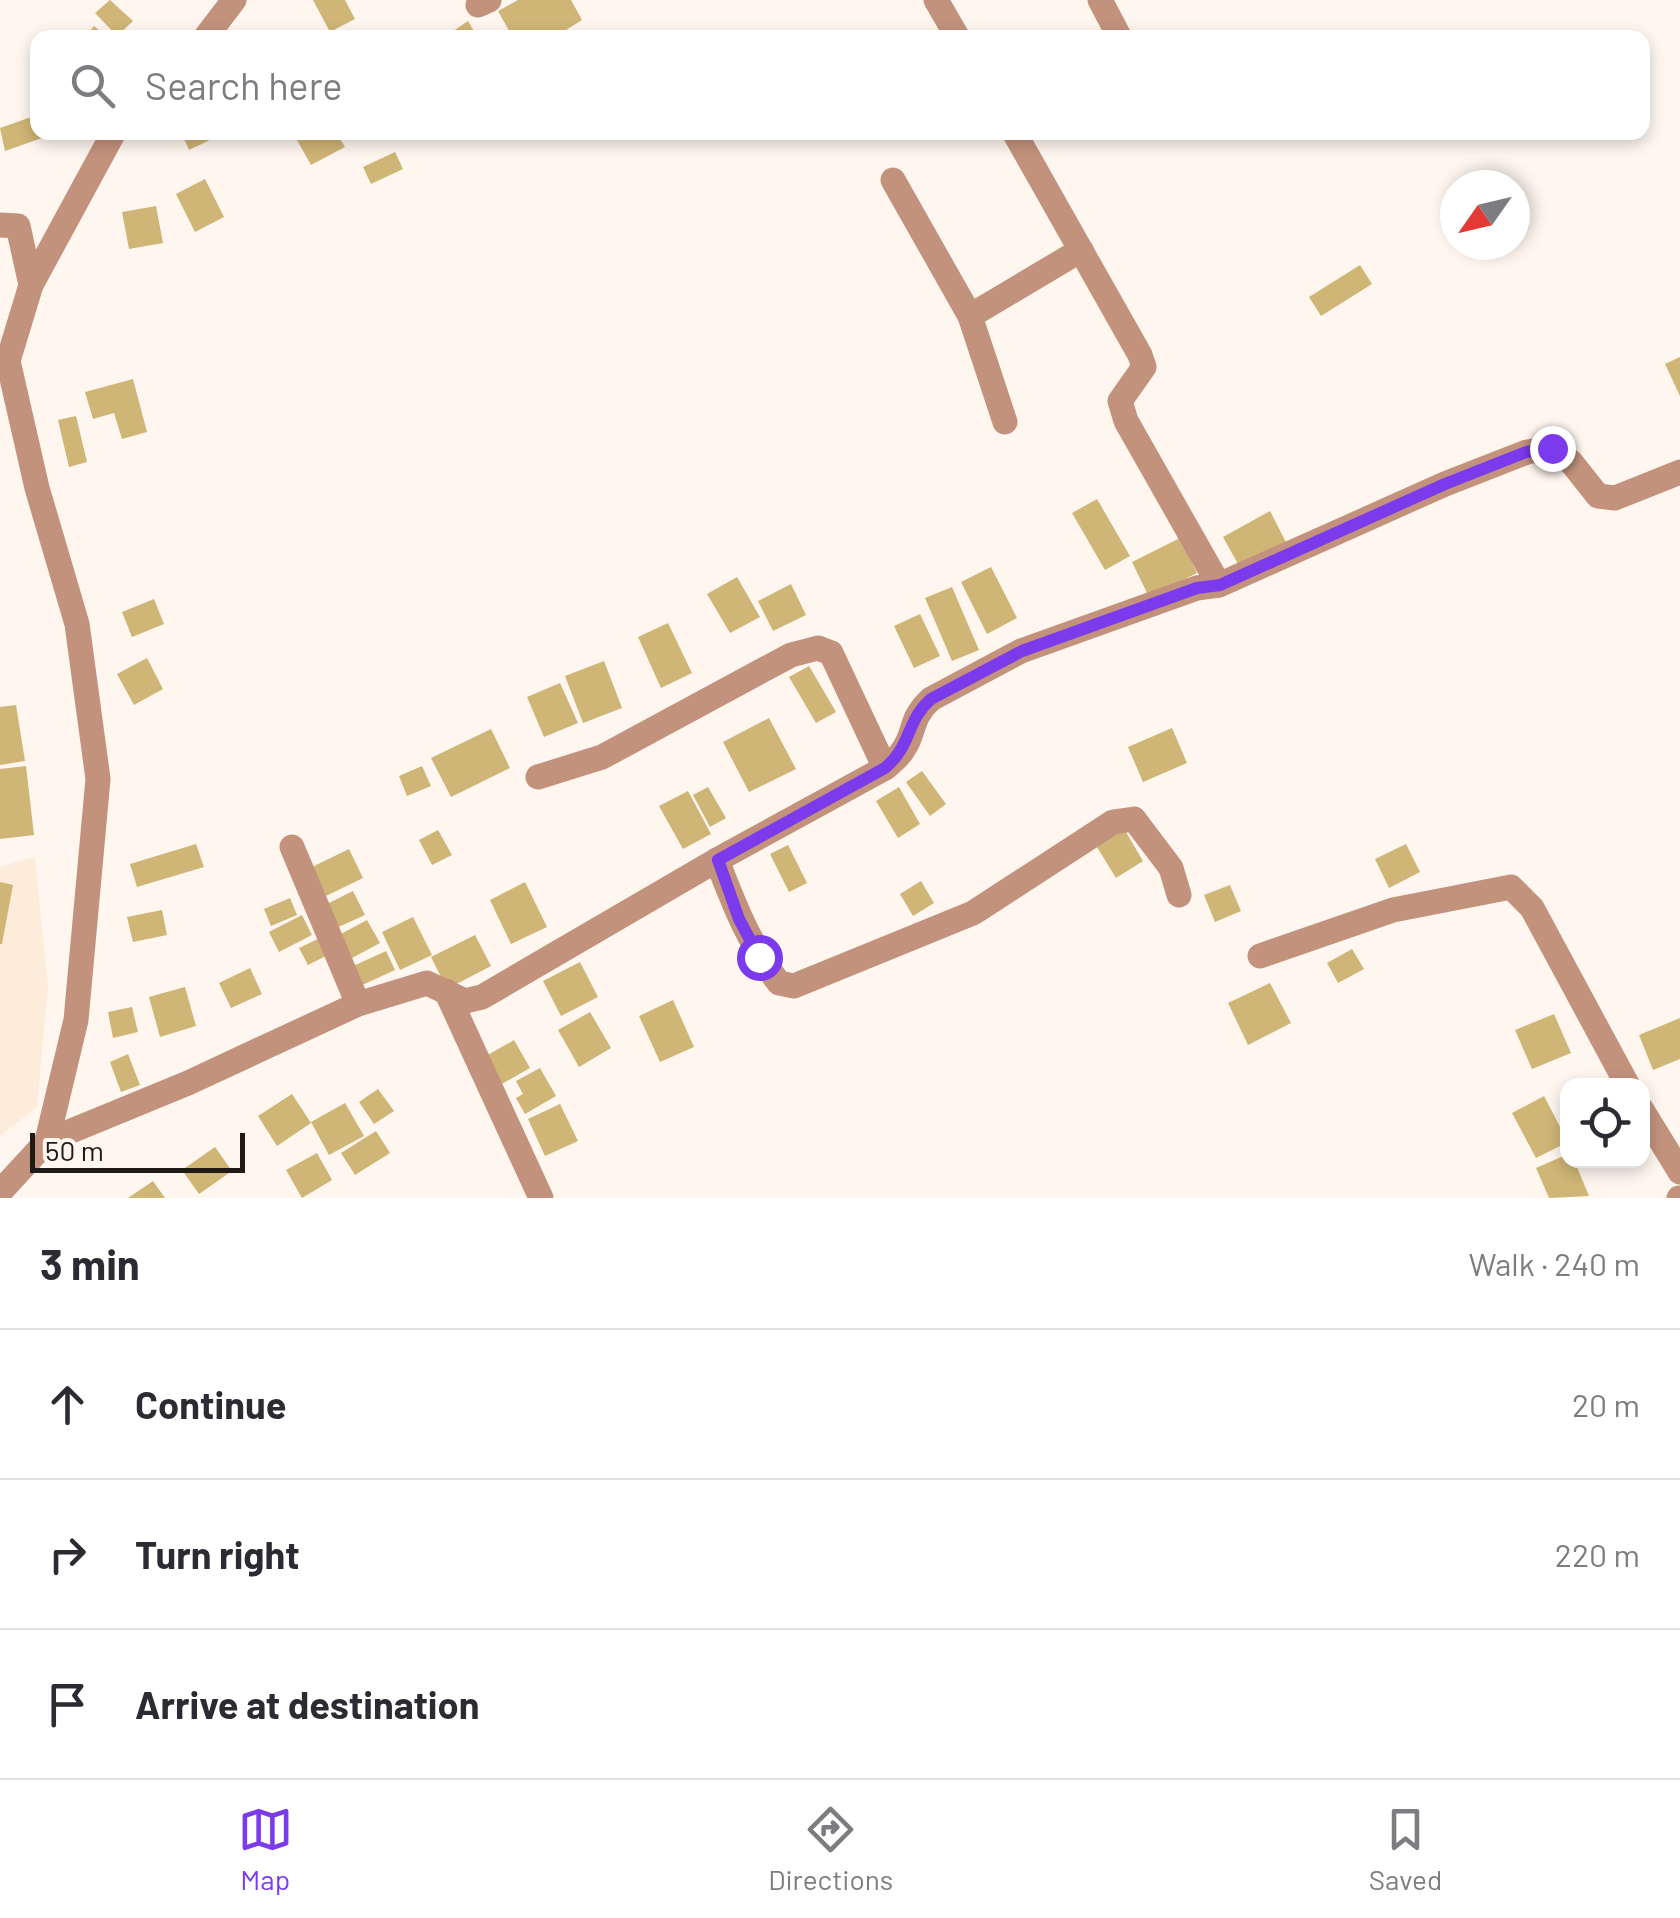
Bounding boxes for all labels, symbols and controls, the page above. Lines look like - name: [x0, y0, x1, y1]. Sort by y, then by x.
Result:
- search box: [30, 30, 1650, 140]
- icon: search: [65, 58, 120, 113]
- text: Search here: [145, 62, 343, 108]
- north arrow: [1440, 170, 1530, 260]
- route end: [1530, 426, 1576, 472]
- route start: [737, 935, 783, 981]
- map controls: [1560, 1078, 1650, 1168]
- button: locate: [1560, 1078, 1650, 1168]
- scale bar: [30, 1128, 245, 1172]
- text: 50 m: [45, 1133, 104, 1167]
- text: 3 min: [40, 1238, 140, 1288]
- text: Walk · 240 m: [1468, 1244, 1640, 1282]
- icon: ahead: [40, 1377, 95, 1432]
- text: Continue: [135, 1381, 286, 1427]
- text: 20 m: [1572, 1385, 1640, 1423]
- icon: right: [40, 1527, 95, 1582]
- text: Turn right: [135, 1531, 300, 1577]
- text: 220 m: [1555, 1535, 1640, 1573]
- icon: arrive: [40, 1677, 95, 1732]
- text: Arrive at destination: [135, 1681, 480, 1727]
- tab: Map: [238, 1802, 293, 1896]
- tab: Directions: [768, 1802, 893, 1896]
- tab: Saved: [1369, 1802, 1442, 1896]

